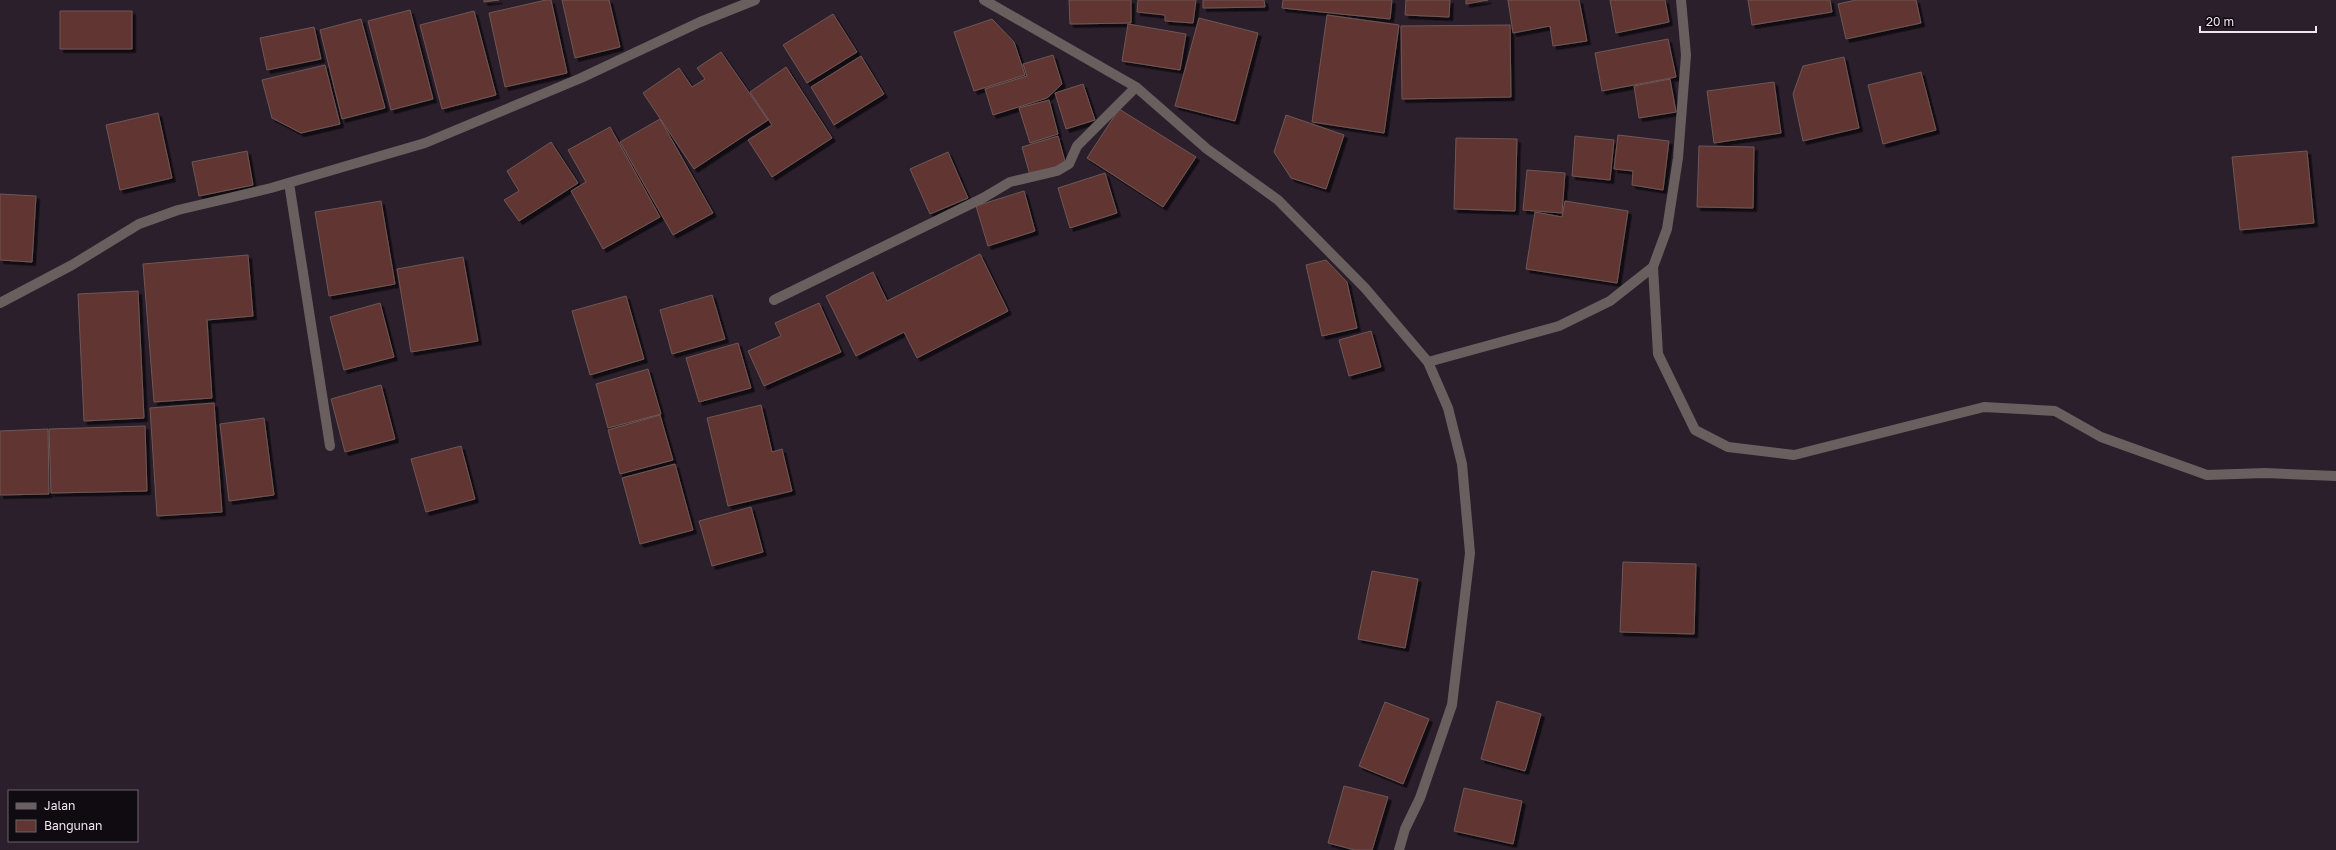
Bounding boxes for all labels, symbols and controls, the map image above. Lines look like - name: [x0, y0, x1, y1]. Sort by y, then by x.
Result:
- scale bar: [2200, 8, 2316, 34]
- text: 20 m: [2206, 14, 2234, 29]
- legend: [8, 790, 138, 842]
- text: Jalan: [44, 798, 75, 813]
- text: Bangunan: [44, 818, 102, 833]

